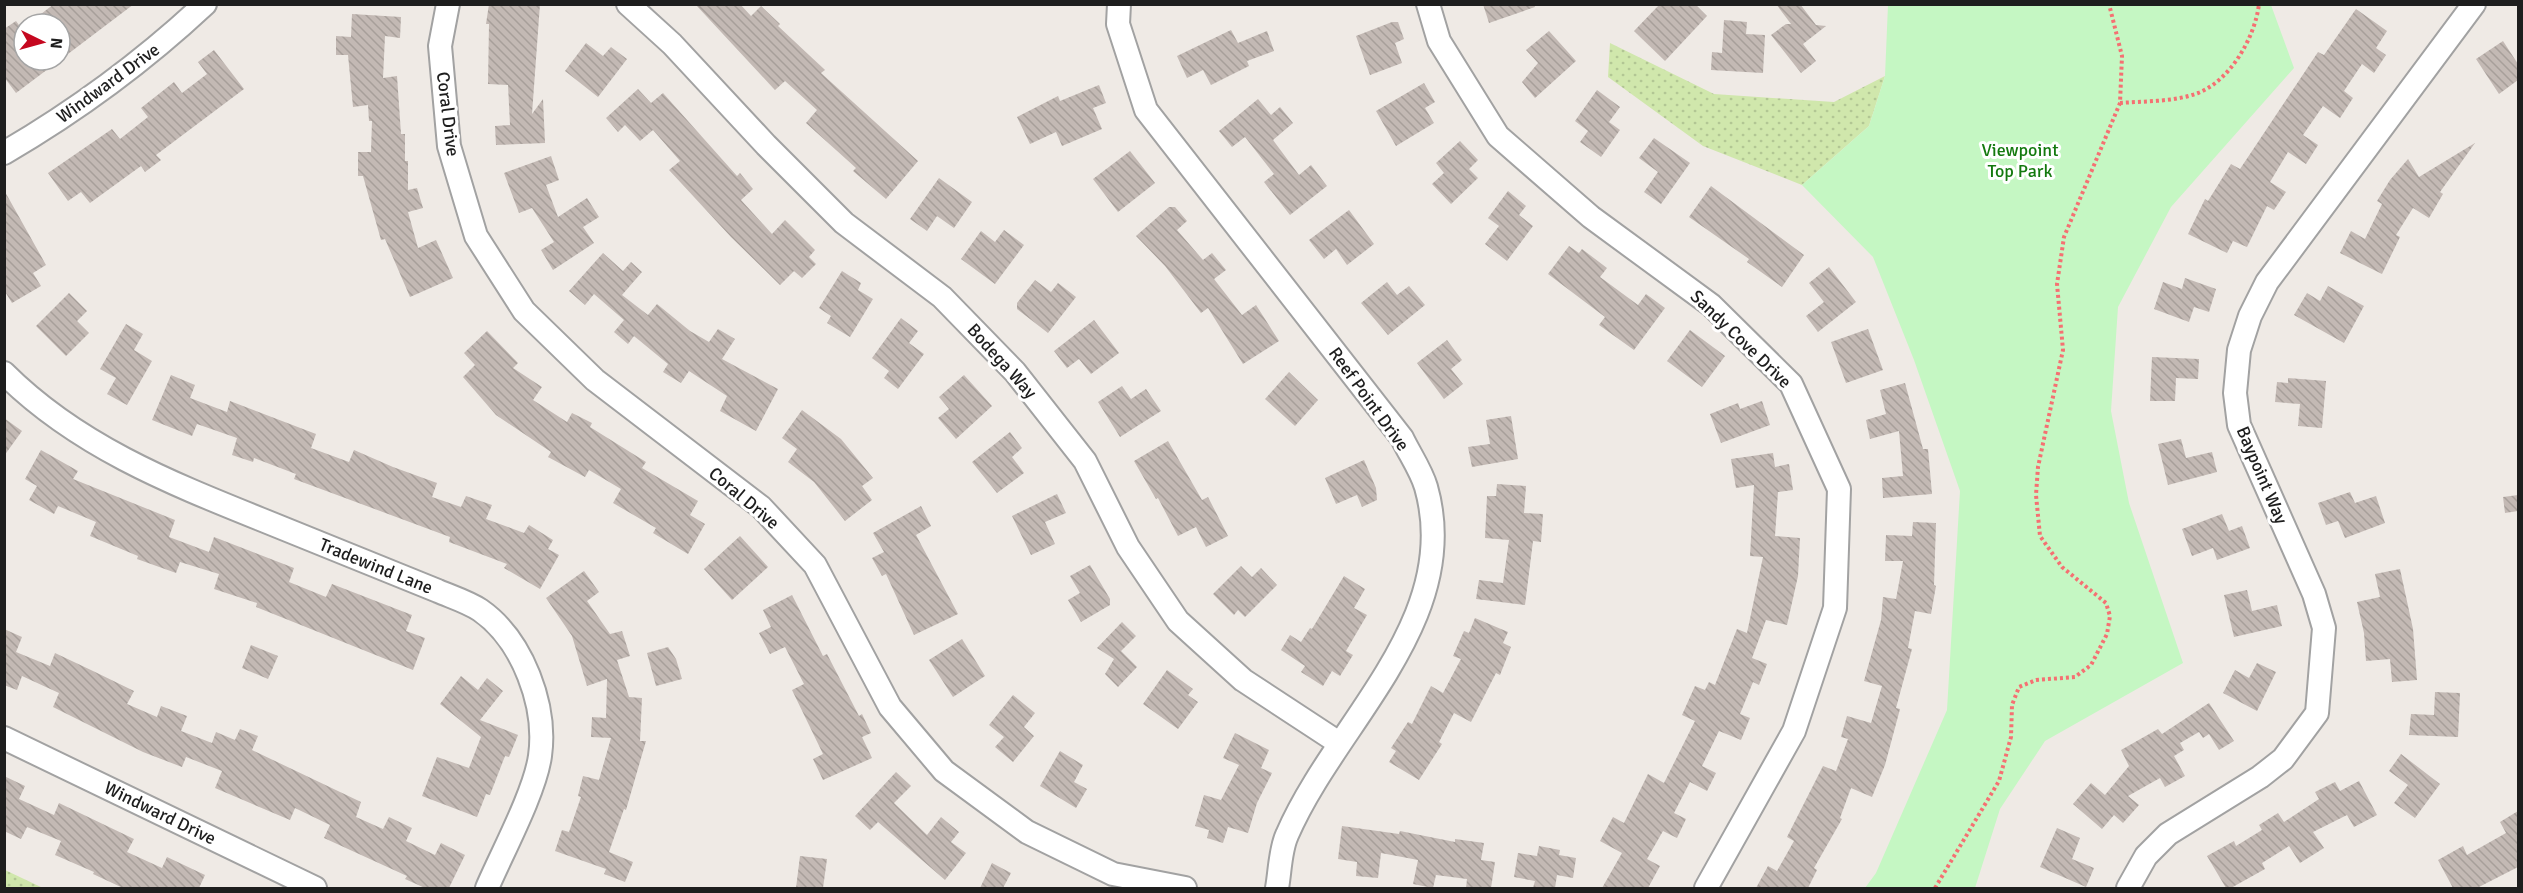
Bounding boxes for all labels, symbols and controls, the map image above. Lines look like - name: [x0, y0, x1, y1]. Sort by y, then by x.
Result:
- north arrow: [12, 12, 72, 72]
- text: N: [45, 37, 66, 50]
- street label: Windward Drive: [52, 38, 164, 128]
- street label: Coral Drive: [432, 70, 464, 158]
- park label: Viewpoint Top Park: [1982, 139, 2058, 182]
- street label: Sandy Cove Drive: [1686, 285, 1796, 393]
- street label: Bodega Way: [963, 319, 1042, 403]
- street label: Reef Point Drive: [1324, 343, 1414, 455]
- street label: Baypoint Way: [2232, 423, 2293, 528]
- street label: Coral Drive: [704, 462, 784, 534]
- street label: Tradewind Lane: [316, 533, 436, 599]
- street label: Windward Drive: [100, 776, 220, 850]

